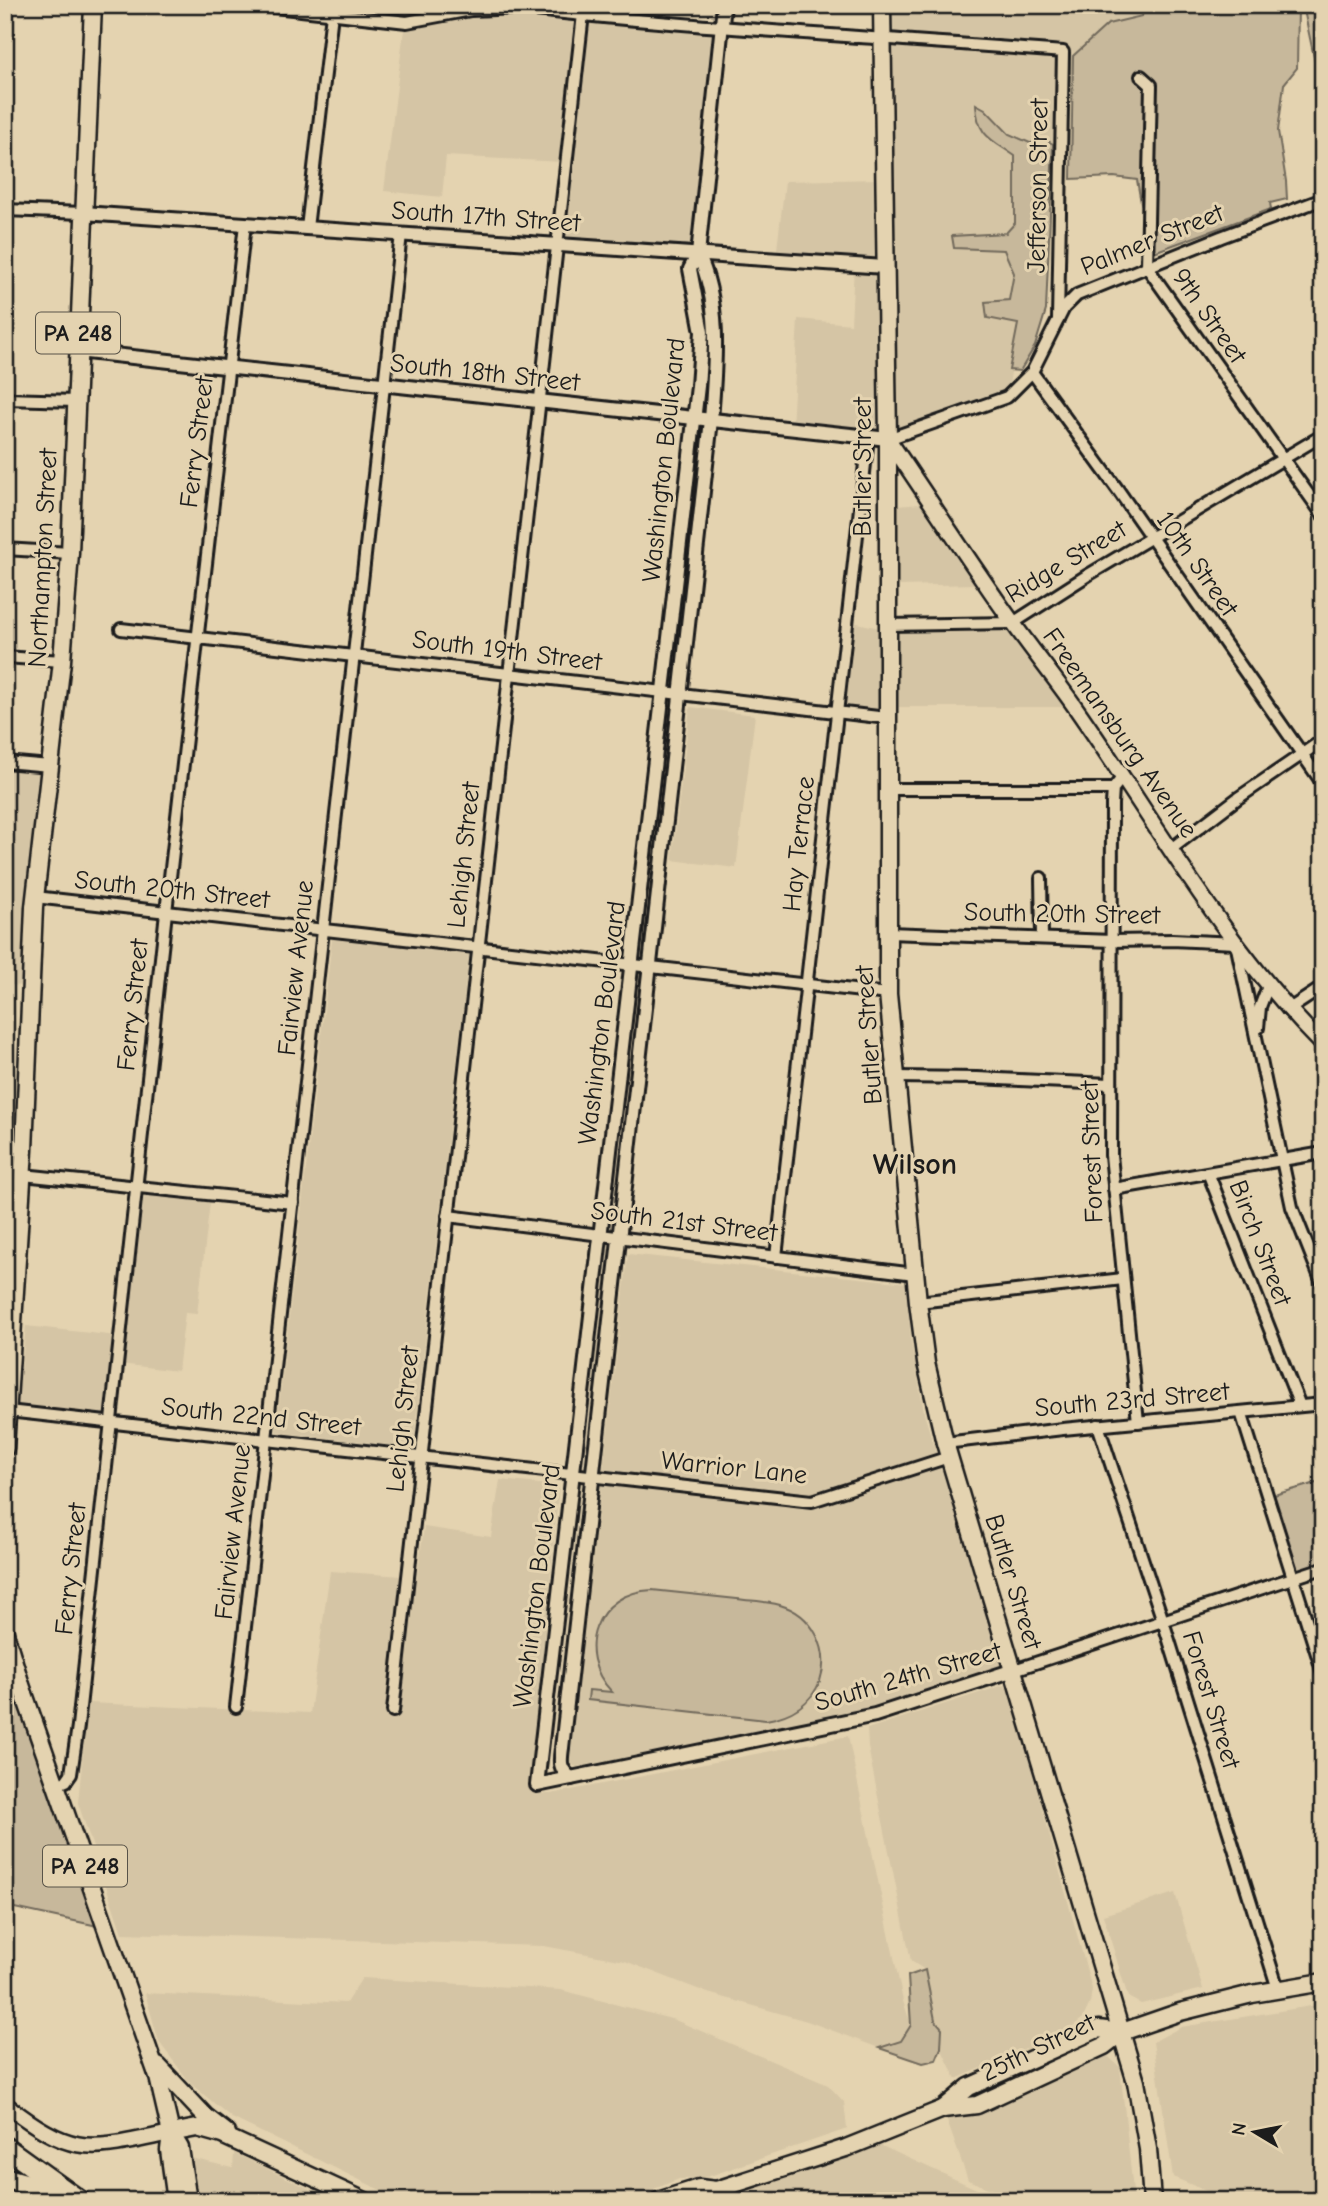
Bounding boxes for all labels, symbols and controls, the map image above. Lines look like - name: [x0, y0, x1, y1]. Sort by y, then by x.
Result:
- street label: Jefferson Street: [1021, 97, 1055, 274]
- street label: South 17th Street: [391, 195, 583, 239]
- street label: Palmer Street: [1076, 197, 1229, 282]
- street label: 9th Street: [1165, 263, 1253, 371]
- road number: PA 248: [36, 312, 120, 354]
- street label: Washington Boulevard: [636, 336, 692, 584]
- street label: South 18th Street: [389, 348, 583, 398]
- street label: Ferry Street: [174, 373, 220, 510]
- street label: Butler Street: [848, 396, 878, 537]
- street label: Northampton Street: [22, 446, 64, 668]
- street label: 10th Street: [1150, 506, 1245, 624]
- street label: Ridge Street: [1000, 513, 1133, 610]
- street label: Freemansburg Avenue: [1036, 622, 1204, 844]
- street label: South 19th Street: [411, 624, 605, 678]
- street label: Hay Terrace: [777, 775, 821, 913]
- street label: Lehigh Street: [441, 779, 487, 930]
- street label: South 20th Street: [73, 865, 273, 915]
- street label: Fairview Avenue: [272, 879, 320, 1057]
- street label: South 20th Street: [964, 897, 1162, 931]
- street label: Washington Boulevard: [572, 899, 632, 1147]
- street label: Ferry Street: [111, 936, 155, 1073]
- street label: Butler Street: [849, 963, 889, 1106]
- street label: Forest Street: [1074, 1079, 1109, 1224]
- district label: Wilson: [873, 1147, 957, 1182]
- street label: Birch Street: [1222, 1176, 1298, 1311]
- street label: South 21st Street: [589, 1196, 780, 1248]
- street label: Lehigh Street: [380, 1343, 426, 1494]
- street label: South 23rd Street: [1033, 1376, 1232, 1423]
- street label: South 22nd Street: [160, 1392, 364, 1443]
- street label: Fairview Avenue: [209, 1443, 257, 1621]
- street label: Warrior Lane: [659, 1445, 809, 1491]
- street label: Washington Boulevard: [507, 1462, 567, 1710]
- street label: Ferry Street: [49, 1500, 93, 1637]
- street label: Butler Street: [978, 1511, 1048, 1655]
- street label: Forest Street: [1176, 1628, 1247, 1774]
- street label: South 24th Street: [811, 1636, 1006, 1718]
- road number: PA 248: [43, 1845, 127, 1886]
- street label: 25th Street: [976, 2007, 1101, 2088]
- north arrow: [1220, 2098, 1290, 2168]
- text: N: [1227, 2121, 1251, 2137]

